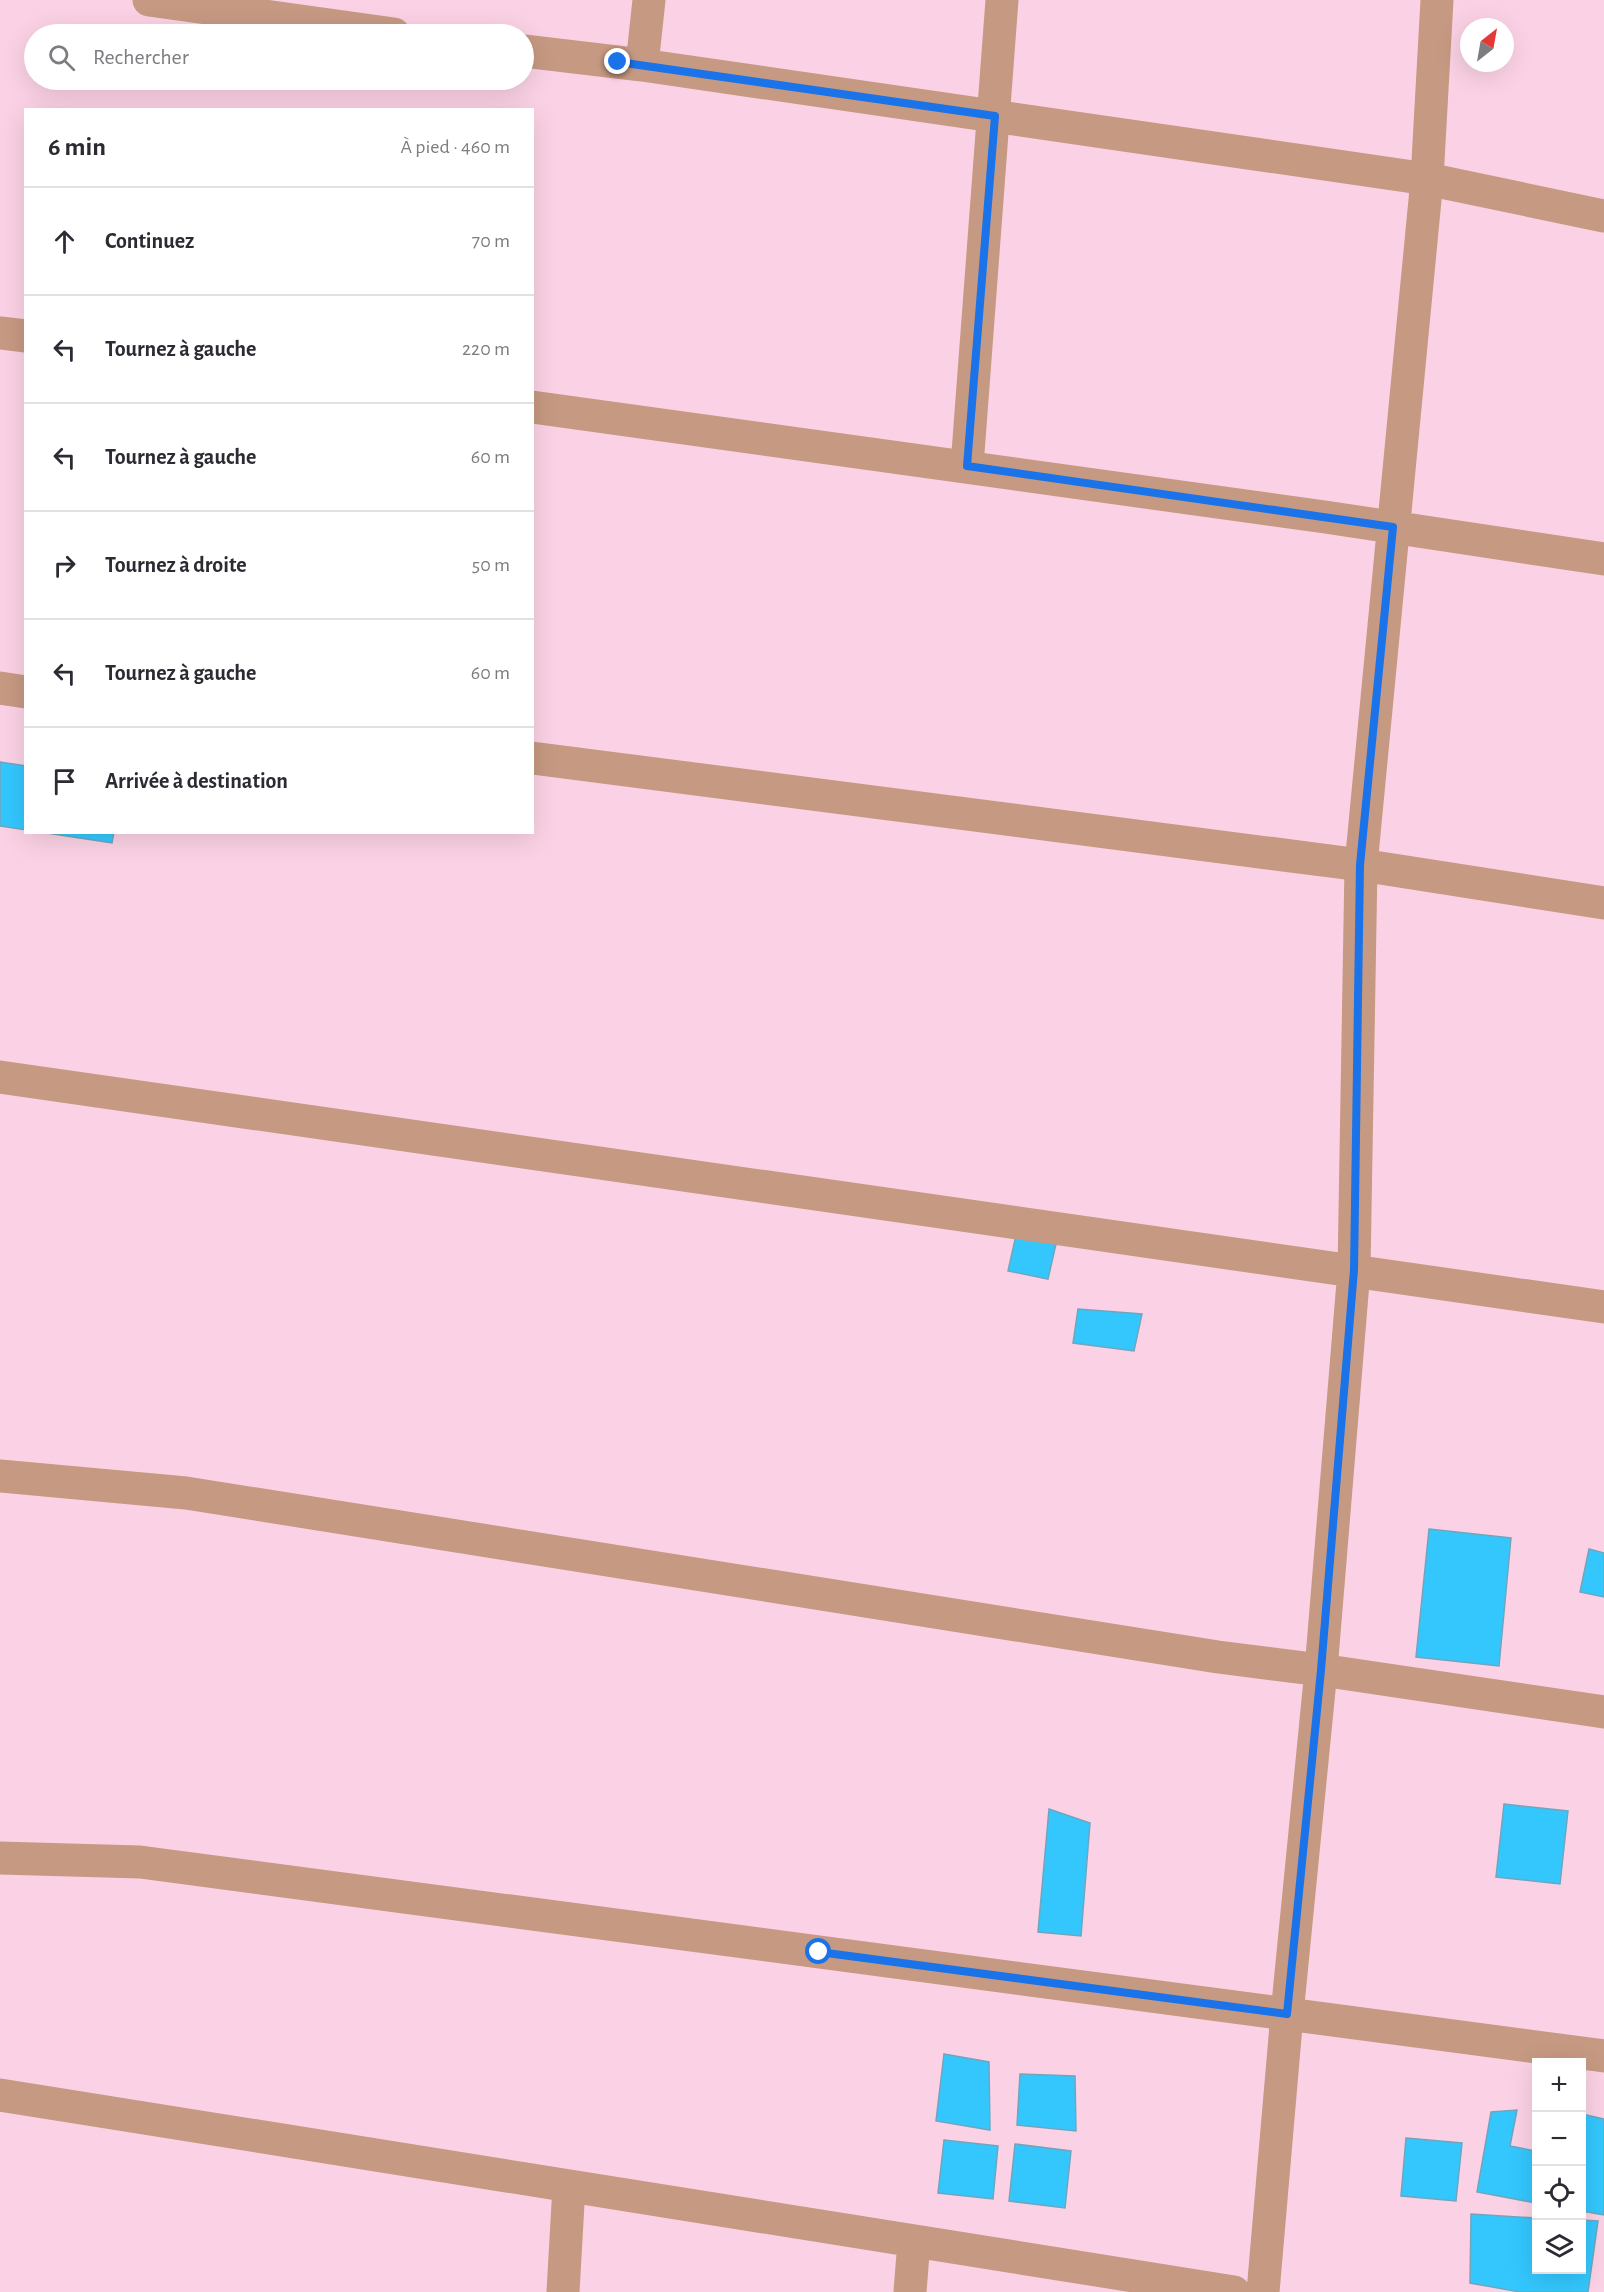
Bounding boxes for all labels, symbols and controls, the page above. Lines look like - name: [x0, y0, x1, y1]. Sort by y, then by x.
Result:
- north arrow: [1460, 18, 1514, 72]
- search box: [24, 24, 534, 90]
- icon: search: [45, 41, 78, 74]
- text: Rechercher: [93, 46, 189, 68]
- route end: [604, 48, 630, 74]
- text: 6 min: [48, 134, 106, 160]
- text: À pied · 460 m: [400, 137, 510, 157]
- icon: ahead: [48, 225, 81, 258]
- text: Continuez: [105, 230, 194, 252]
- text: 70 m: [472, 231, 510, 251]
- icon: left: [48, 333, 81, 366]
- text: Tournez à gauche: [105, 338, 256, 360]
- text: 220 m: [462, 339, 510, 359]
- icon: left: [48, 441, 81, 474]
- text: Tournez à gauche: [105, 446, 256, 468]
- text: 60 m: [471, 447, 510, 467]
- icon: right: [48, 549, 81, 582]
- text: Tournez à droite: [105, 554, 247, 576]
- text: 50 m: [472, 555, 510, 575]
- icon: left: [48, 657, 81, 690]
- text: Tournez à gauche: [105, 662, 256, 684]
- text: 60 m: [471, 663, 510, 683]
- icon: arrive: [48, 765, 81, 798]
- text: Arrivée à destination: [105, 770, 288, 792]
- route start: [805, 1938, 831, 1964]
- map controls: [1532, 2058, 1586, 2274]
- button: +: [1532, 2058, 1586, 2112]
- button: −: [1532, 2112, 1586, 2166]
- button: locate: [1532, 2166, 1586, 2220]
- button: layers: [1532, 2220, 1586, 2274]

